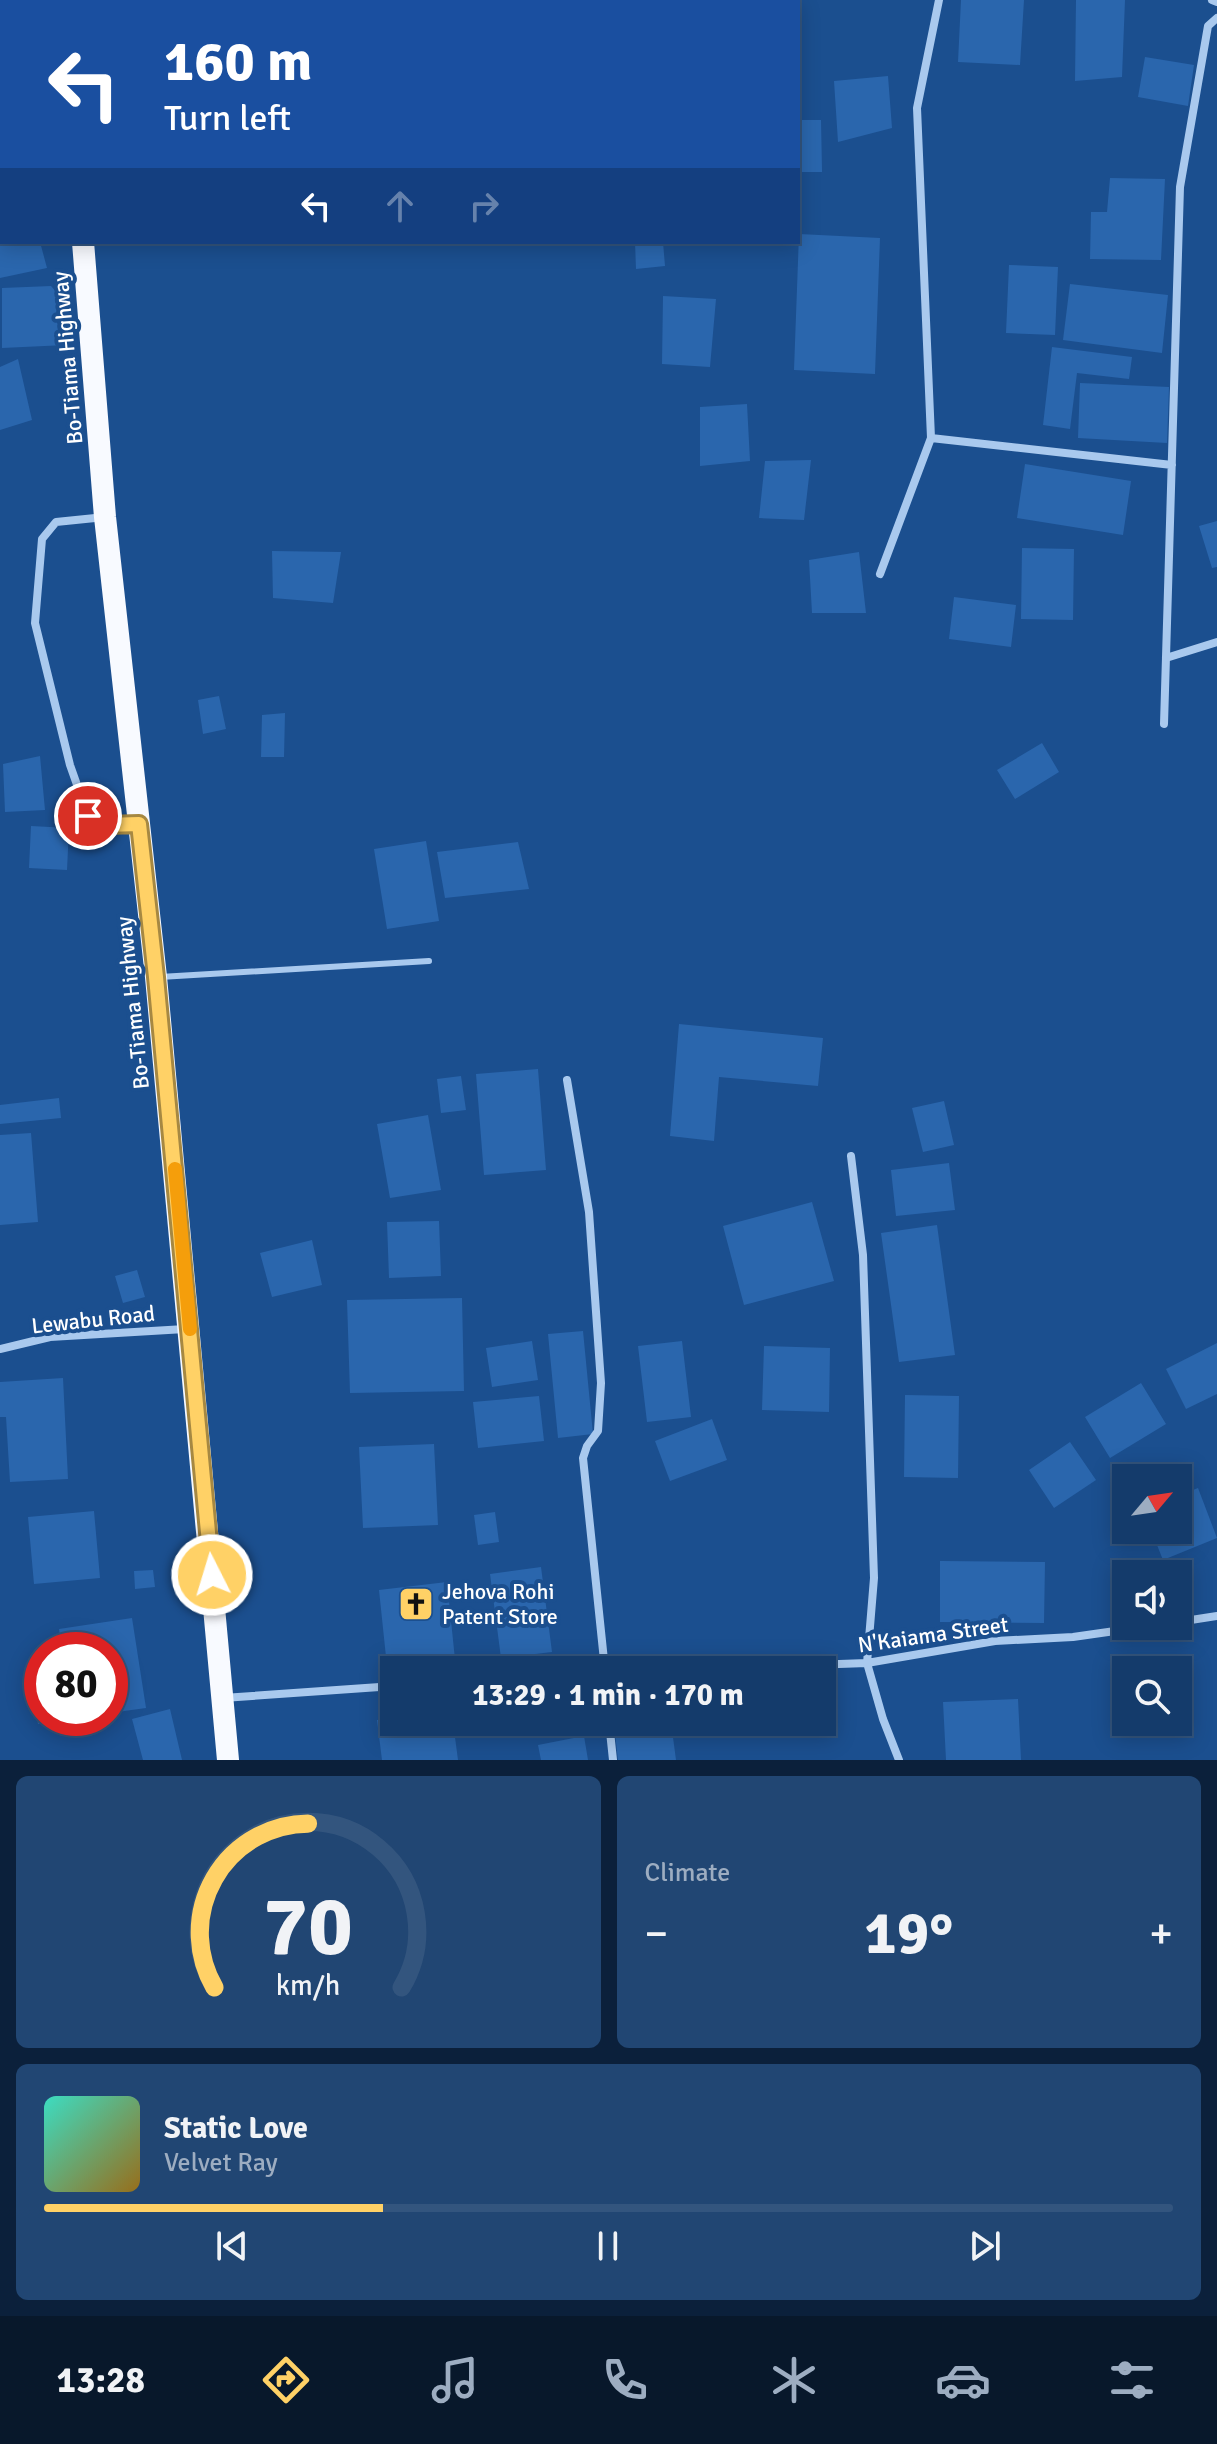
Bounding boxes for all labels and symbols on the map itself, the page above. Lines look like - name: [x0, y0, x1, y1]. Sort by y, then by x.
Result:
- street label: Bo-Tiama Highway: [46, 270, 89, 446]
- pin: [54, 782, 122, 850]
- street label: Bo-Tiama Highway: [110, 914, 155, 1091]
- street label: Lewabu Road: [30, 1300, 156, 1339]
- north arrow: [1112, 1464, 1192, 1544]
- position arrow: [170, 1533, 254, 1617]
- place label: Jehova Rohi Patent Store: [442, 1578, 558, 1630]
- church icon: Jehova Rohi Patent Store: [397, 1585, 435, 1623]
- street label: N'Kaiama Street: [856, 1611, 1010, 1658]
- speed limit sign: 80: [24, 1632, 128, 1736]

